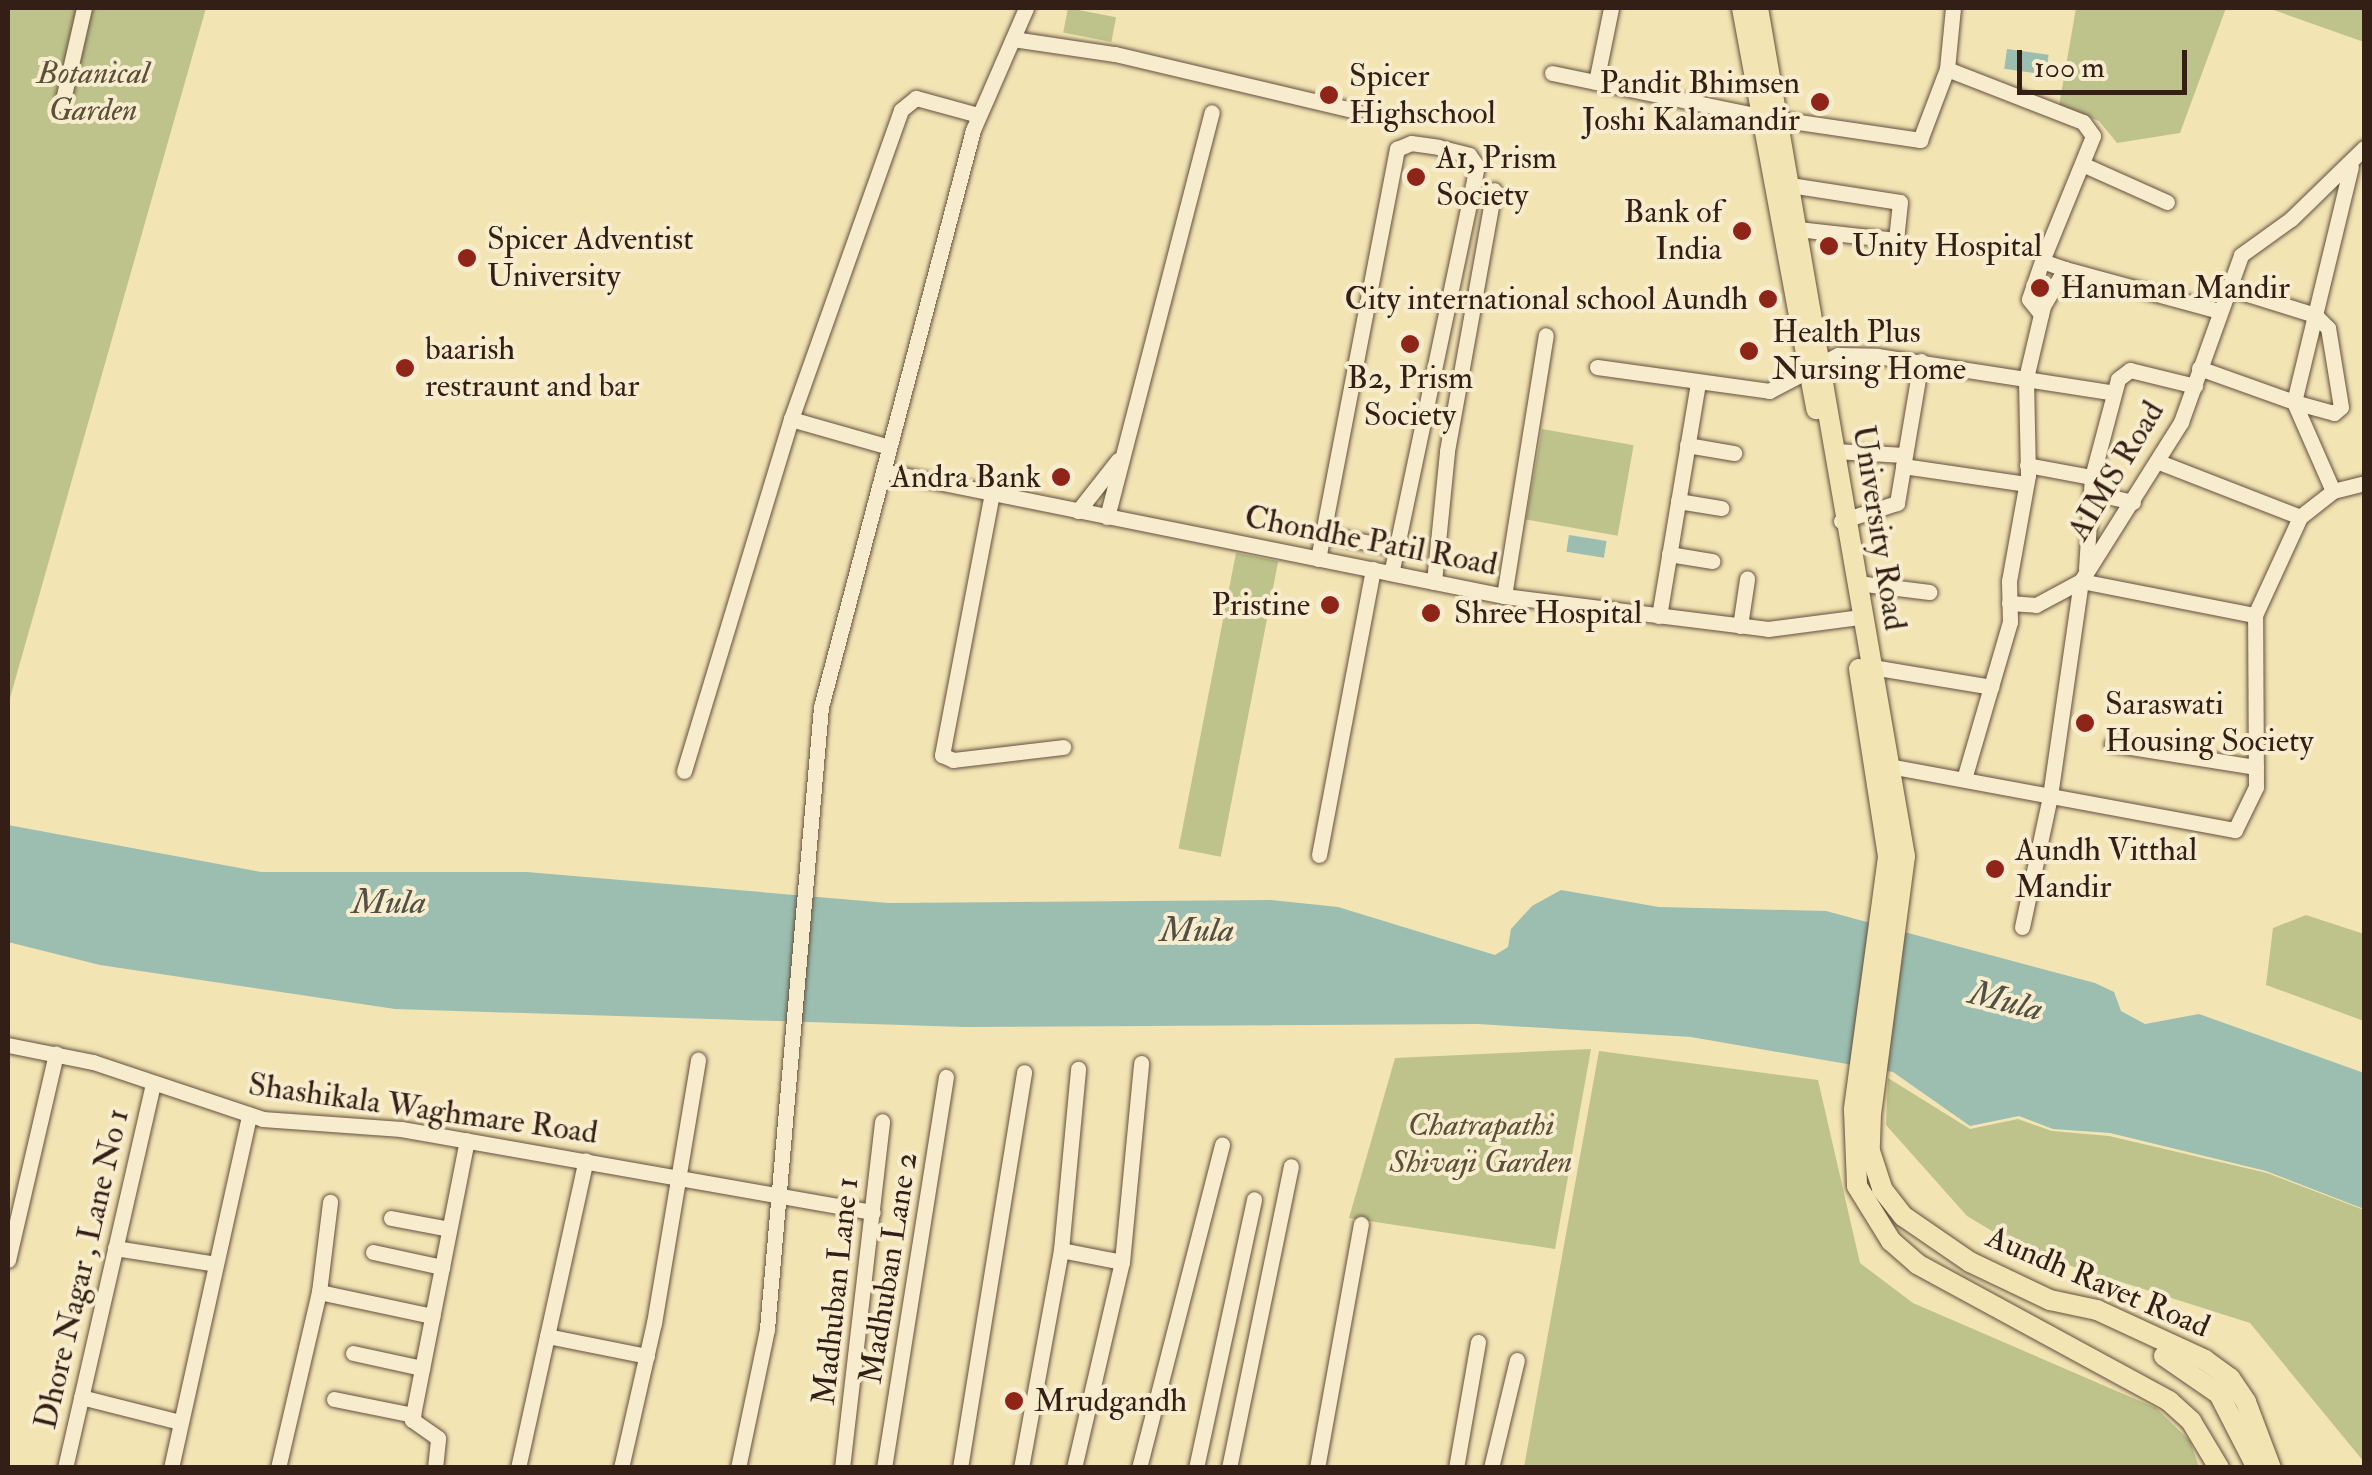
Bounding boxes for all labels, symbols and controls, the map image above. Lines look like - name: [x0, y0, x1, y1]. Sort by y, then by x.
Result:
- scale bar: [2022, 30, 2192, 92]
- text: 100 m: [2034, 49, 2105, 86]
- park label: Botanical Garden: [37, 55, 149, 130]
- place label: Spicer Highschool: [1349, 58, 1496, 133]
- place label: Pandit Bhimsen Joshi Kalamandir: [1582, 65, 1800, 140]
- marker: Spicer Highschool: [1318, 84, 1340, 106]
- marker: Pandit Bhimsen Joshi Kalamandir: [1809, 91, 1831, 113]
- place label: A1, Prism Society: [1436, 140, 1557, 215]
- marker: A1, Prism Society: [1405, 166, 1427, 188]
- place label: Bank of India: [1624, 194, 1722, 269]
- marker: Bank of India: [1731, 220, 1753, 242]
- place label: Spicer Adventist University: [487, 221, 694, 296]
- place label: Unity Hospital: [1852, 227, 2042, 265]
- marker: Unity Hospital: [1816, 233, 1842, 259]
- marker: Spicer Adventist University: [456, 247, 478, 269]
- place label: Hanuman Mandir: [2060, 269, 2290, 307]
- marker: Hanuman Mandir: [2029, 277, 2051, 299]
- place label: City international school Aundh: [1345, 280, 1748, 318]
- marker: City international school Aundh: [1757, 288, 1779, 310]
- place label: Health Plus Nursing Home: [1772, 314, 1966, 389]
- place label: baarish restraunt and bar: [425, 331, 639, 406]
- marker: B2, Prism Society: [1399, 333, 1421, 355]
- marker: Health Plus Nursing Home: [1736, 338, 1762, 364]
- marker: baarish restraunt and bar: [394, 357, 416, 379]
- place label: B2, Prism Society: [1347, 360, 1473, 435]
- street label: AIMS Road: [2059, 394, 2173, 548]
- street label: University Road: [1844, 423, 1914, 633]
- place label: Andra Bank: [891, 458, 1041, 496]
- marker: Andra Bank: [1050, 466, 1072, 488]
- street label: Chondhe Patil Road: [1241, 498, 1501, 584]
- place label: Pristine: [1211, 586, 1310, 624]
- marker: Pristine: [1319, 594, 1341, 616]
- place label: Shree Hospital: [1454, 594, 1642, 632]
- marker: Shree Hospital: [1418, 600, 1444, 626]
- place label: Saraswati Housing Society: [2105, 686, 2314, 761]
- marker: Saraswati Housing Society: [2074, 712, 2096, 734]
- place label: Aundh Vitthal Mandir: [2015, 832, 2197, 907]
- marker: Aundh Vitthal Mandir: [1984, 858, 2006, 880]
- water label: Mula: [352, 881, 426, 923]
- water label: Mula: [1160, 909, 1234, 951]
- water label: Mula: [1965, 972, 2047, 1030]
- street label: Shashikala Waghmare Road: [246, 1065, 600, 1153]
- street label: Dhore Nagar , Lane No 1: [26, 1105, 138, 1433]
- park label: Chatrapathi Shivaji Garden: [1390, 1107, 1572, 1182]
- street label: Madhuban Lane 2: [852, 1149, 926, 1387]
- street label: Madhuban Lane 1: [805, 1175, 867, 1407]
- street label: Aundh Ravet Road: [1981, 1218, 2215, 1346]
- place label: Mrudgandh: [1034, 1382, 1187, 1420]
- marker: Mrudgandh: [1003, 1390, 1025, 1412]

